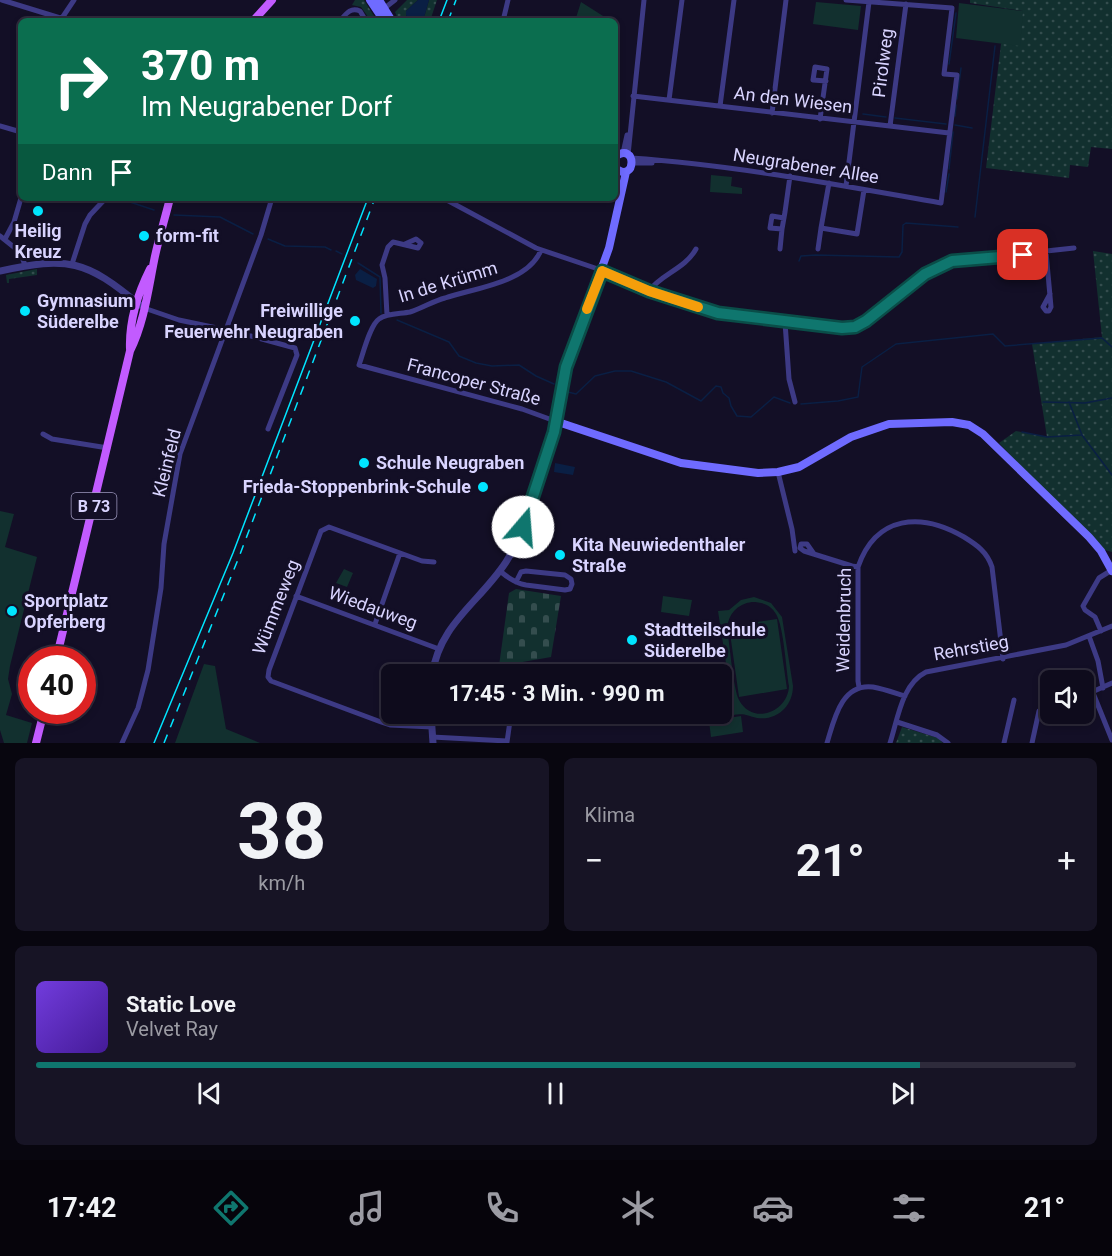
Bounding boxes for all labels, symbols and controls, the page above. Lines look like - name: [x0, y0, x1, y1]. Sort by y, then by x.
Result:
- street label: Pirolweg: [868, 27, 897, 99]
- text: 370 m: [141, 41, 260, 90]
- icon: right: [42, 42, 120, 120]
- street label: An den Wiesen: [733, 82, 853, 117]
- text: Im Neugrabener Dorf: [141, 91, 392, 123]
- street label: Neugrabener Allee: [732, 144, 880, 187]
- icon: arrive: [105, 156, 138, 189]
- text: Dann: [42, 160, 93, 185]
- marker: Heilig Kreuz: [31, 204, 45, 218]
- place label: Heilig Kreuz: [14, 220, 62, 262]
- place label: form-fit: [156, 225, 219, 246]
- marker: form-fit: [137, 229, 151, 243]
- pin: [997, 229, 1048, 280]
- icon: arrive: [1006, 238, 1039, 271]
- street label: In de Krümm: [396, 257, 500, 307]
- place label: Gymnasium Süderelbe: [37, 290, 133, 332]
- place label: Freiwillige Feuerwehr Neugraben: [164, 300, 343, 342]
- marker: Gymnasium Süderelbe: [18, 304, 32, 318]
- marker: Freiwillige Feuerwehr Neugraben: [348, 314, 362, 328]
- street label: Francoper Straße: [405, 354, 543, 409]
- street label: Kleinfeld: [148, 427, 185, 499]
- place label: Schule Neugraben: [376, 452, 524, 473]
- marker: Schule Neugraben: [357, 456, 371, 470]
- place label: Frieda-Stoppenbrink-Schule: [243, 476, 471, 497]
- marker: Frieda-Stoppenbrink-Schule: [476, 480, 490, 494]
- road number: B 73: [72, 493, 116, 519]
- position arrow: [491, 495, 555, 559]
- place label: Kita Neuwiedenthaler Straße: [572, 534, 746, 576]
- marker: Kita Neuwiedenthaler Straße: [553, 548, 567, 562]
- street label: Wümmeweg: [248, 556, 303, 657]
- street label: Weidenbruch: [832, 567, 855, 673]
- street label: Wiedauweg: [326, 582, 420, 633]
- place label: Sportplatz Opferberg: [24, 590, 108, 632]
- marker: Sportplatz Opferberg: [5, 604, 19, 618]
- place label: Stadtteilschule Süderelbe: [644, 619, 766, 661]
- street label: Rehrstieg: [932, 631, 1010, 664]
- marker: Stadtteilschule Süderelbe: [625, 633, 639, 647]
- speed limit sign: 40: [18, 646, 96, 724]
- map controls: [1040, 670, 1094, 724]
- button: sound: [1040, 670, 1094, 724]
- text: 17:45 · 3 Min. · 990 m: [448, 681, 665, 706]
- text: 38: [237, 786, 327, 877]
- text: Klima: [585, 803, 635, 827]
- text: 21°: [796, 834, 865, 887]
- text: −: [585, 841, 603, 880]
- text: +: [1057, 841, 1076, 880]
- text: km/h: [258, 871, 305, 895]
- text: Static Love: [126, 992, 236, 1017]
- text: Velvet Ray: [126, 1017, 218, 1041]
- icon: previous: [193, 1077, 226, 1110]
- icon: pause: [539, 1077, 572, 1110]
- icon: next: [886, 1077, 919, 1110]
- icon: directions: [210, 1187, 252, 1229]
- icon: music: [346, 1187, 388, 1229]
- icon: phone: [481, 1187, 523, 1229]
- icon: climate: [617, 1187, 659, 1229]
- icon: car: [752, 1187, 794, 1229]
- icon: filters: [888, 1187, 930, 1229]
- text: 17:42: [47, 1192, 116, 1224]
- text: 21°: [1024, 1192, 1065, 1224]

